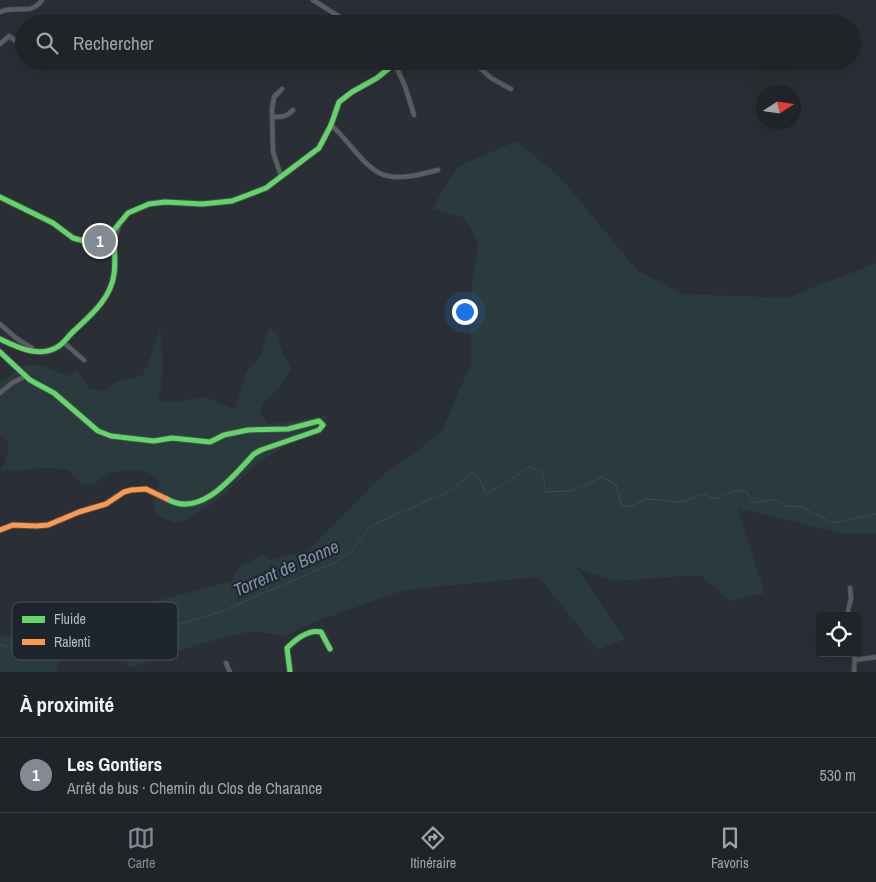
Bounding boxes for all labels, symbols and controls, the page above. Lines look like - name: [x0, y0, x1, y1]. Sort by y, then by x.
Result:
- search box: [15, 15, 861, 70]
- icon: search: [33, 29, 61, 57]
- text: Rechercher: [73, 30, 154, 56]
- north arrow: [756, 85, 801, 130]
- pin: 1: [84, 222, 116, 260]
- your location: [452, 299, 478, 325]
- water label: Torrent de Bonne: [229, 534, 343, 602]
- legend: [12, 602, 178, 660]
- text: Fluide: [54, 610, 86, 628]
- map controls: [816, 612, 861, 657]
- button: locate: [816, 612, 861, 657]
- text: Ralenti: [54, 633, 90, 651]
- text: À proximité: [20, 690, 114, 719]
- text: Les Gontiers: [67, 751, 162, 777]
- text: 1: [32, 764, 40, 786]
- text: 530 m: [820, 764, 856, 786]
- text: Arrêt de bus · Chemin du Clos de Charance: [67, 777, 322, 799]
- tab: Carte: [127, 824, 155, 872]
- tab: Itinéraire: [410, 824, 456, 872]
- tab: Favoris: [711, 824, 749, 872]

